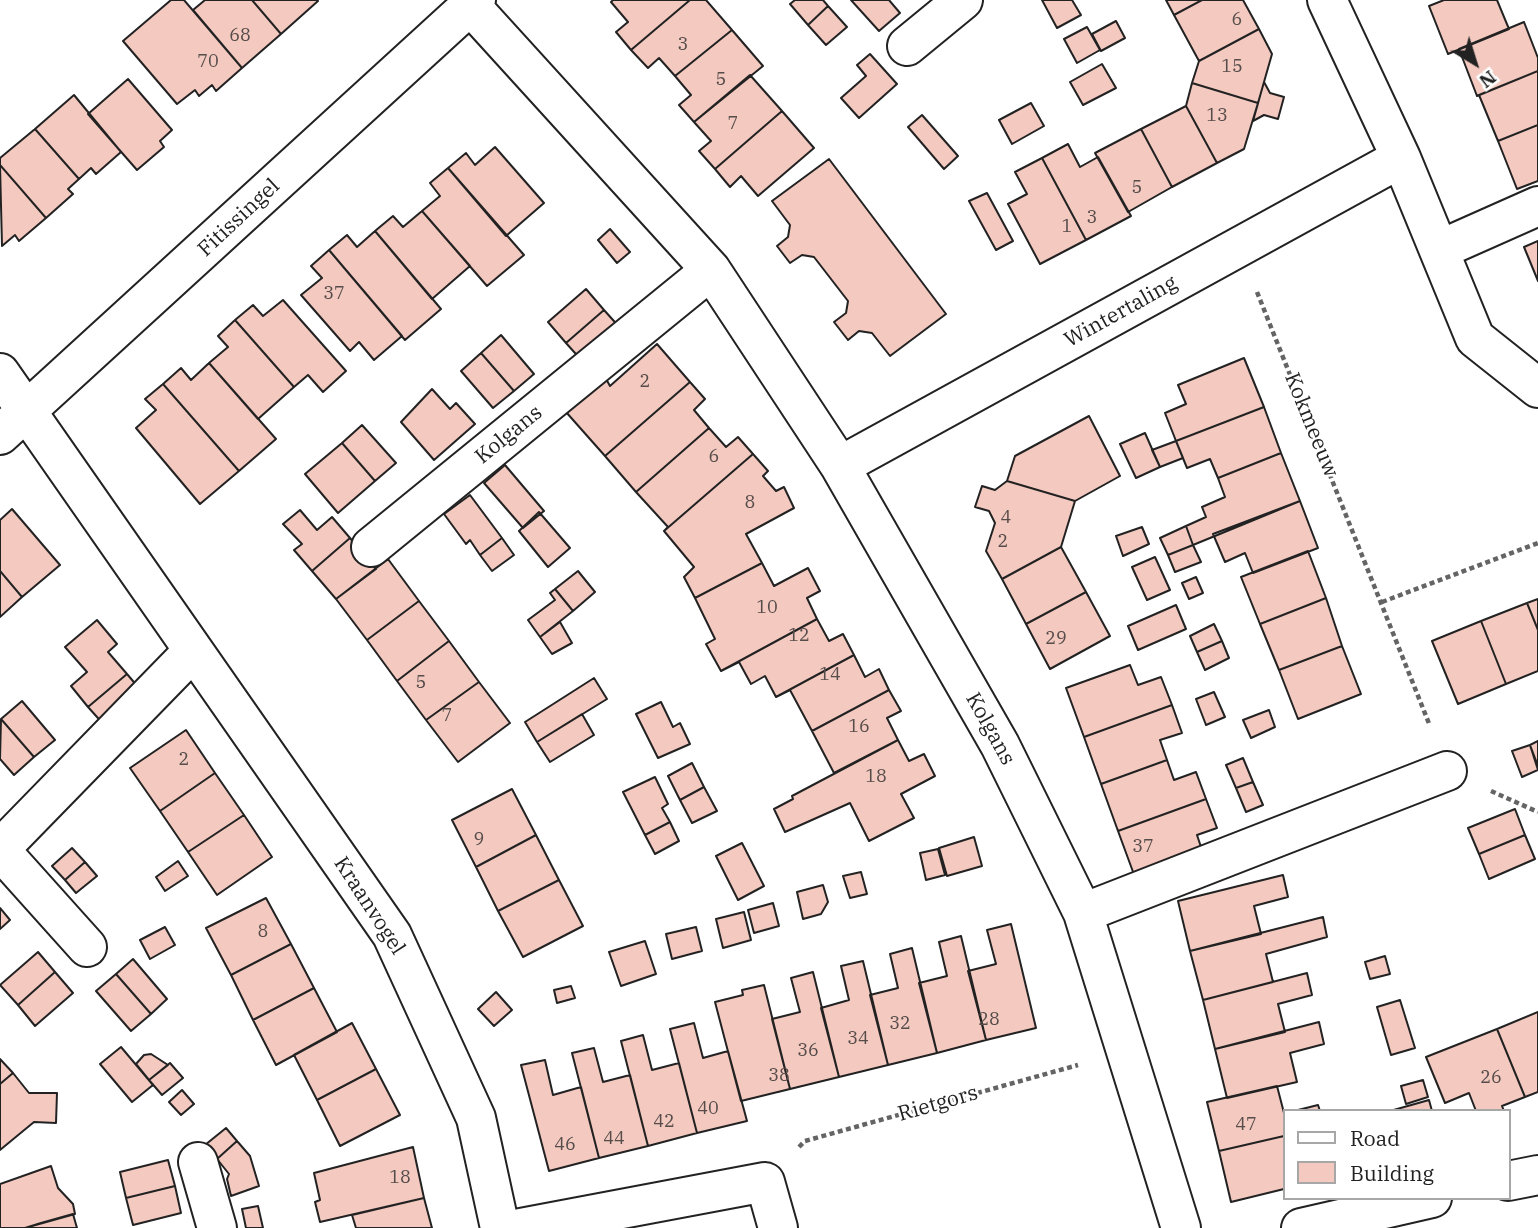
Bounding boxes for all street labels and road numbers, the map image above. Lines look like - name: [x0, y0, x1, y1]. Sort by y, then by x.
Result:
- street label: Fitissingel: [193, 174, 285, 262]
- street label: Wintertaling: [1060, 271, 1182, 353]
- street label: Kokmeeuw: [1279, 369, 1343, 481]
- street label: Kolgans: [470, 400, 548, 470]
- street label: Kolgans: [960, 688, 1020, 770]
- street label: Kraanvogel: [328, 852, 410, 960]
- street label: Rietgors: [895, 1081, 981, 1127]

